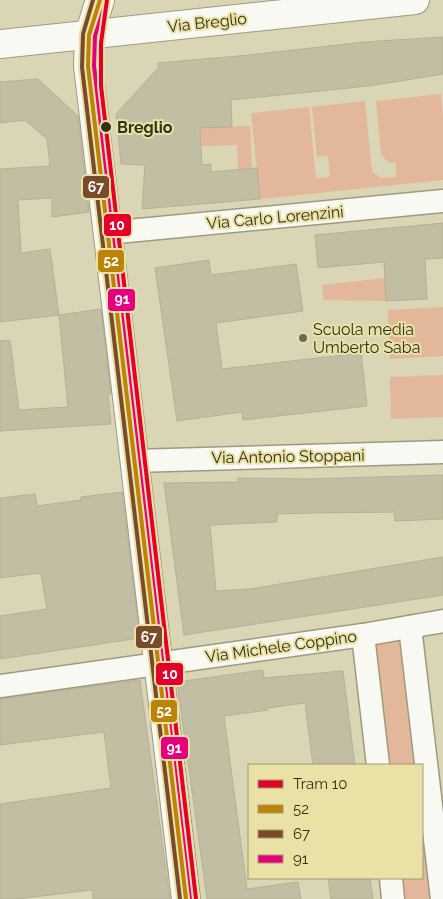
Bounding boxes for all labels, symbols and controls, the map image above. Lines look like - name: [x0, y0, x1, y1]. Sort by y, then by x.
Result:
- street label: Via Breglio: [166, 9, 248, 36]
- place label: Breglio: [117, 118, 173, 137]
- marker: Breglio: [99, 120, 113, 134]
- line badge: 67: [82, 175, 110, 199]
- text: 67: [88, 179, 104, 195]
- street label: Via Carlo Lorenzini: [206, 202, 344, 233]
- line badge: 10: [103, 213, 132, 237]
- text: 10: [109, 217, 125, 233]
- line badge: 52: [97, 249, 125, 273]
- text: 52: [103, 253, 119, 269]
- line badge: 91: [107, 288, 136, 312]
- text: 91: [114, 291, 130, 307]
- place label: Scuola media Umberto Saba: [313, 320, 420, 357]
- marker: Scuola media Umberto Saba: [297, 332, 309, 344]
- street label: Via Antonio Stoppani: [211, 446, 365, 467]
- line badge: 67: [135, 625, 163, 649]
- street label: Via Michele Coppino: [204, 626, 358, 667]
- text: 67: [141, 629, 157, 645]
- line badge: 10: [155, 662, 184, 686]
- text: 10: [162, 666, 178, 682]
- line badge: 52: [150, 699, 178, 723]
- text: 52: [156, 703, 172, 719]
- line badge: 91: [160, 736, 189, 760]
- text: 91: [166, 740, 182, 756]
- legend: [248, 764, 423, 879]
- text: Tram 10: [293, 775, 347, 793]
- text: 52: [293, 800, 309, 818]
- text: 67: [293, 825, 310, 843]
- text: 91: [293, 850, 309, 868]

